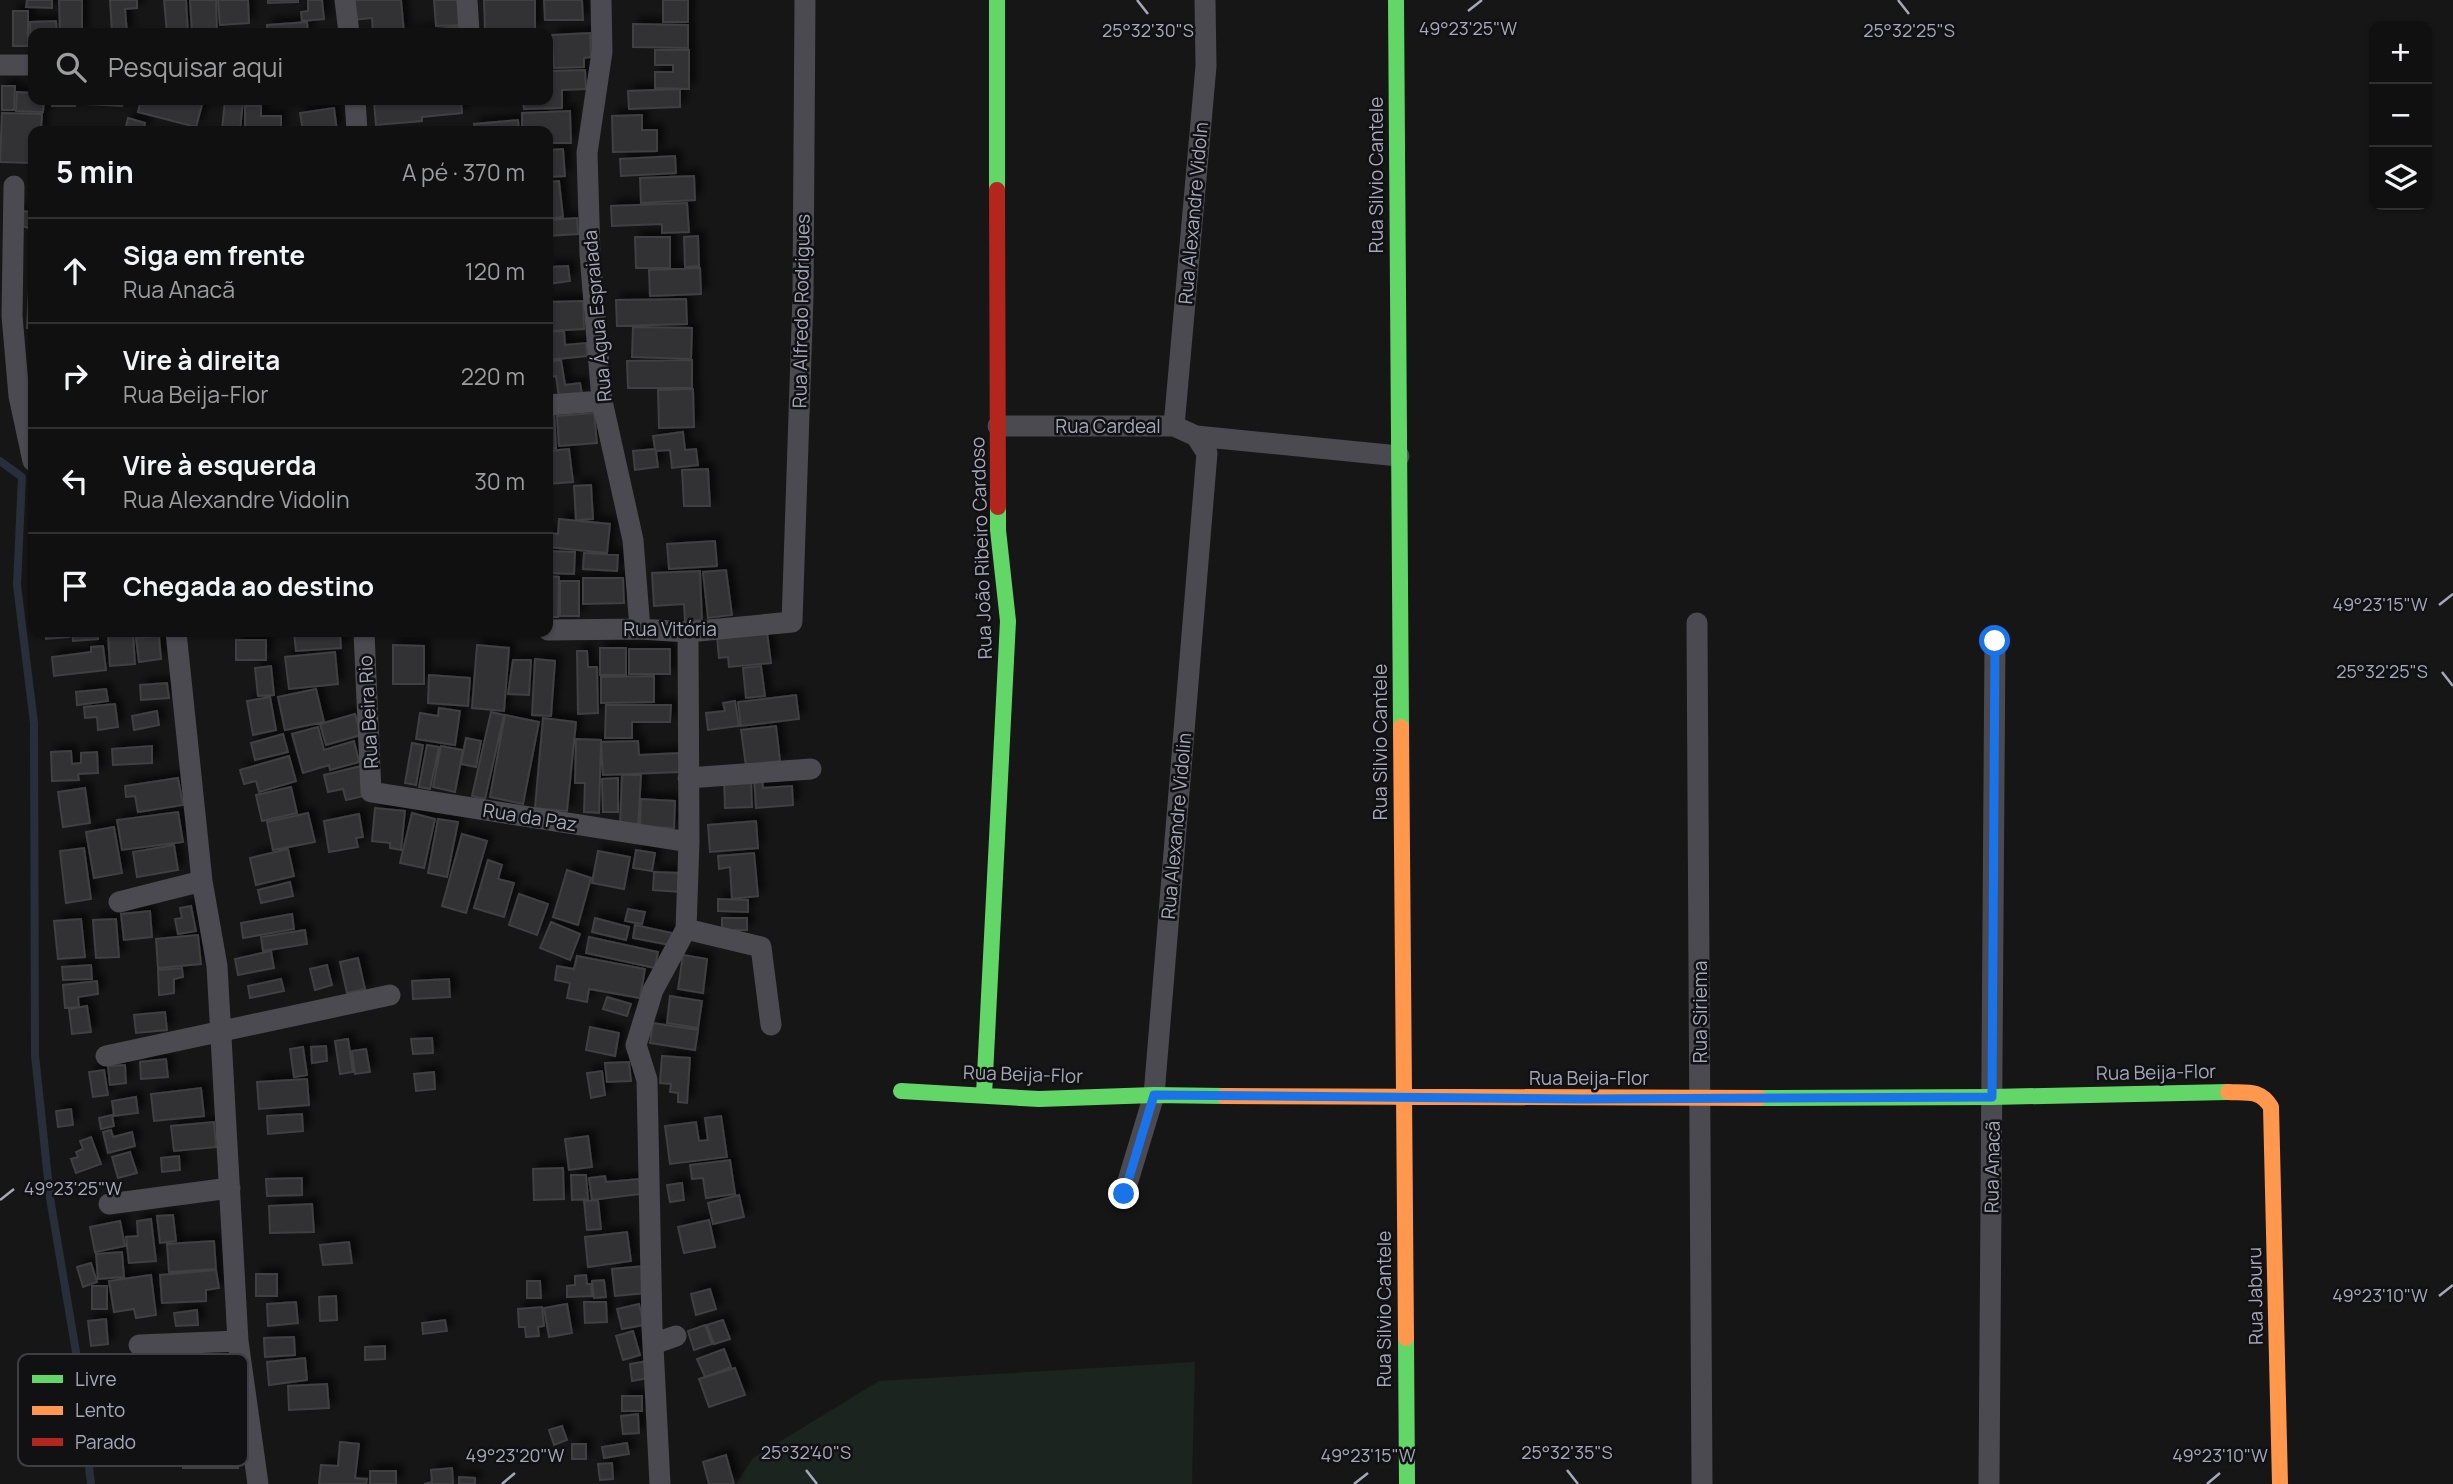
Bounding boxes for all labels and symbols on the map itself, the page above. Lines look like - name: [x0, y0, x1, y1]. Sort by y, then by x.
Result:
- text: 49°23'25"W: [1419, 16, 1517, 40]
- text: 25°32'30"S: [1102, 18, 1194, 42]
- text: 25°32'25"S: [1863, 18, 1955, 42]
- street label: Rua Silvio Cantele: [1363, 97, 1389, 253]
- street label: Rua Alexandre Vidoln: [1172, 121, 1214, 305]
- street label: Rua Alfredo Rodrigues: [786, 214, 816, 408]
- street label: Rua Água Espraiada: [577, 229, 617, 403]
- street label: Rua Cardeal: [1055, 413, 1161, 439]
- street label: Rua João Ribeiro Cardoso: [964, 436, 998, 660]
- text: 49°23'15"W: [2332, 592, 2428, 616]
- street label: Rua Vitória: [623, 616, 717, 642]
- route start: [1979, 625, 2010, 656]
- street label: Rua Beira Rio: [352, 655, 384, 769]
- text: 25°32'25"S: [2336, 659, 2428, 683]
- street label: Rua Silvio Cantele: [1367, 664, 1393, 820]
- street label: Rua Alexandre Vidolin: [1155, 732, 1197, 920]
- street label: Rua da Paz: [481, 797, 579, 837]
- street label: Rua Siriema: [1687, 961, 1713, 1063]
- street label: Rua Beija-Flor: [2096, 1058, 2216, 1086]
- street label: Rua Beija-Flor: [962, 1059, 1084, 1089]
- street label: Rua Beija-Flor: [1529, 1065, 1649, 1091]
- street label: Rua Anacã: [1978, 1121, 2006, 1213]
- text: 49°23'25"W: [24, 1176, 122, 1200]
- route end: [1108, 1178, 1139, 1209]
- street label: Rua Silvio Cantele: [1371, 1231, 1397, 1387]
- street label: Rua Jaburu: [2241, 1247, 2269, 1345]
- text: 49°23'10"W: [2332, 1283, 2428, 1307]
- legend: [18, 1354, 248, 1466]
- text: Livre: [75, 1366, 117, 1392]
- text: Lento: [75, 1397, 125, 1423]
- text: Parado: [75, 1429, 136, 1455]
- text: 25°32'40"S: [761, 1440, 851, 1464]
- text: 25°32'35"S: [1521, 1440, 1613, 1464]
- text: 49°23'20"W: [466, 1443, 565, 1467]
- text: 49°23'15"W: [1320, 1443, 1416, 1467]
- text: 49°23'10"W: [2172, 1443, 2268, 1467]

